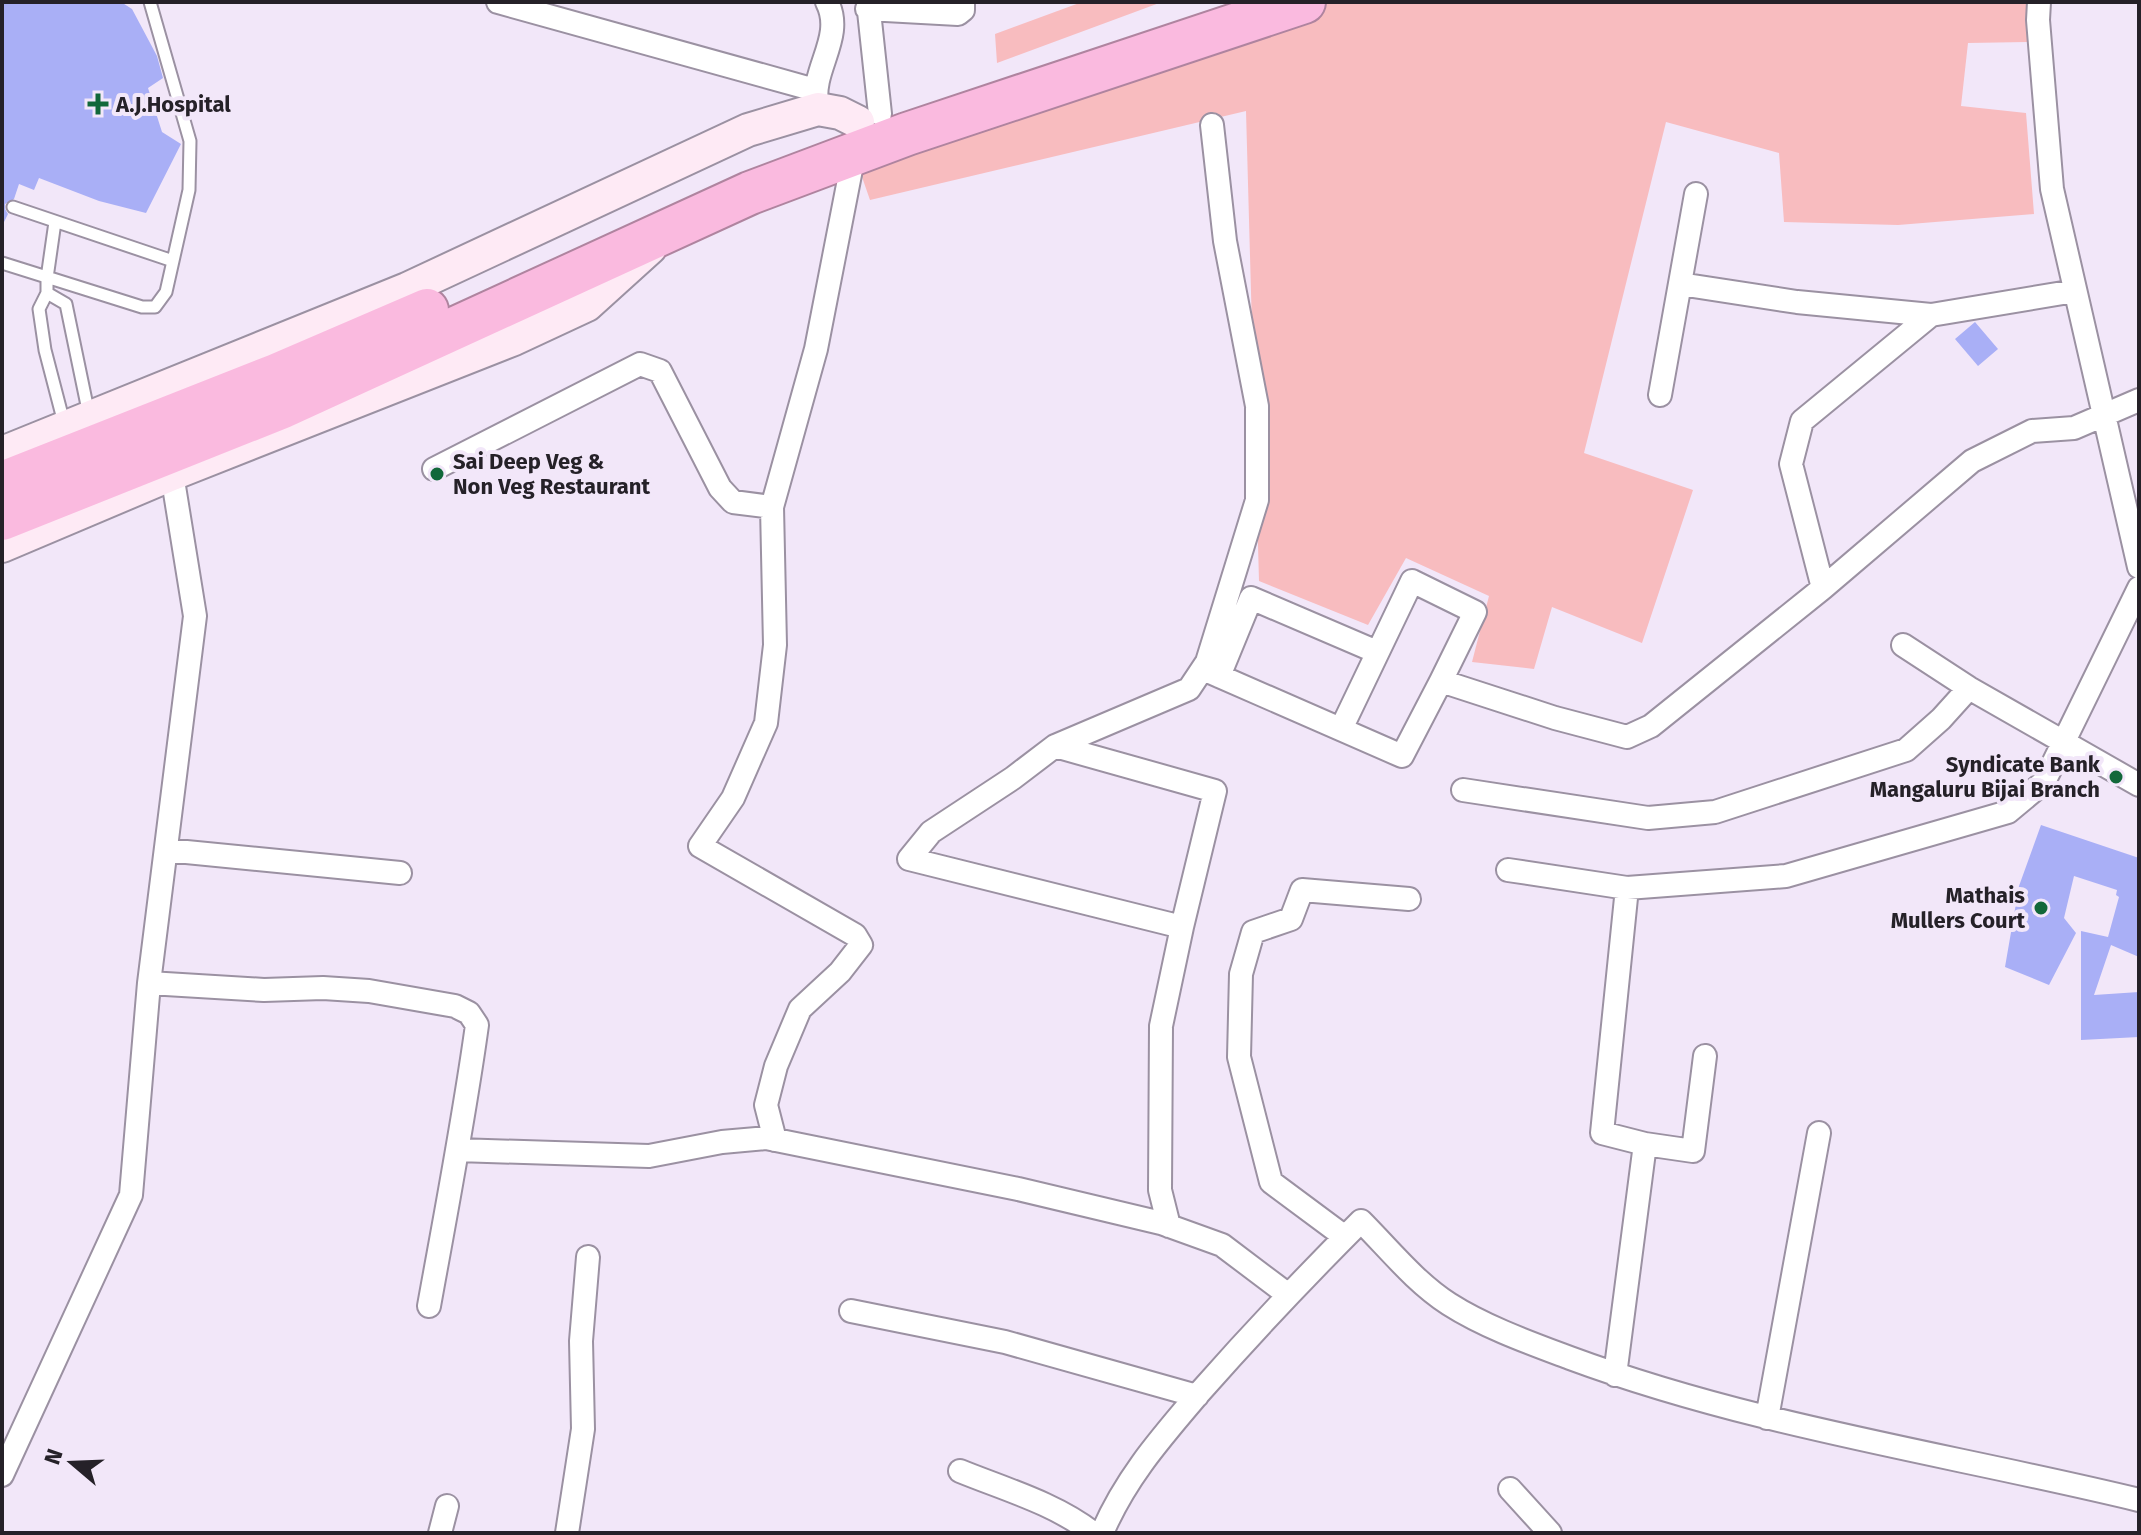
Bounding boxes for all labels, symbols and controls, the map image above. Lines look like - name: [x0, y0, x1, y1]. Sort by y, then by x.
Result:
- place label: A.J.Hospital: [115, 91, 231, 118]
- marker: A.J.Hospital: [87, 93, 109, 115]
- place label: Sai Deep Veg & Non Veg Restaurant: [453, 448, 650, 500]
- marker: Sai Deep Veg & Non Veg Restaurant: [428, 465, 446, 483]
- place label: Syndicate Bank Mangaluru Bijai Branch: [1870, 751, 2101, 803]
- marker: Syndicate Bank Mangaluru Bijai Branch: [2107, 768, 2125, 786]
- place label: Mathais Mullers Court: [1891, 882, 2025, 934]
- marker: Mathais Mullers Court: [2032, 899, 2050, 917]
- north arrow: [32, 1423, 112, 1503]
- text: N: [38, 1445, 69, 1468]

